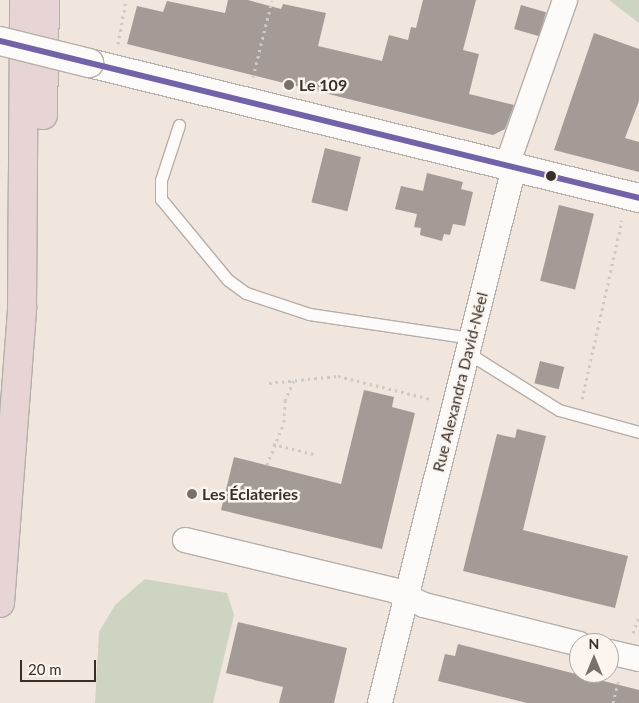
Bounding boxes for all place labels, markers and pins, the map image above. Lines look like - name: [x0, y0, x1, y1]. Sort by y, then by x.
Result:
- place label: Le 109: [299, 75, 347, 95]
- marker: Le 109: [283, 79, 295, 91]
- unlabelled marker: [546, 171, 556, 181]
- place label: Les Éclateries: [202, 484, 298, 504]
- marker: Les Éclateries: [186, 488, 198, 500]

